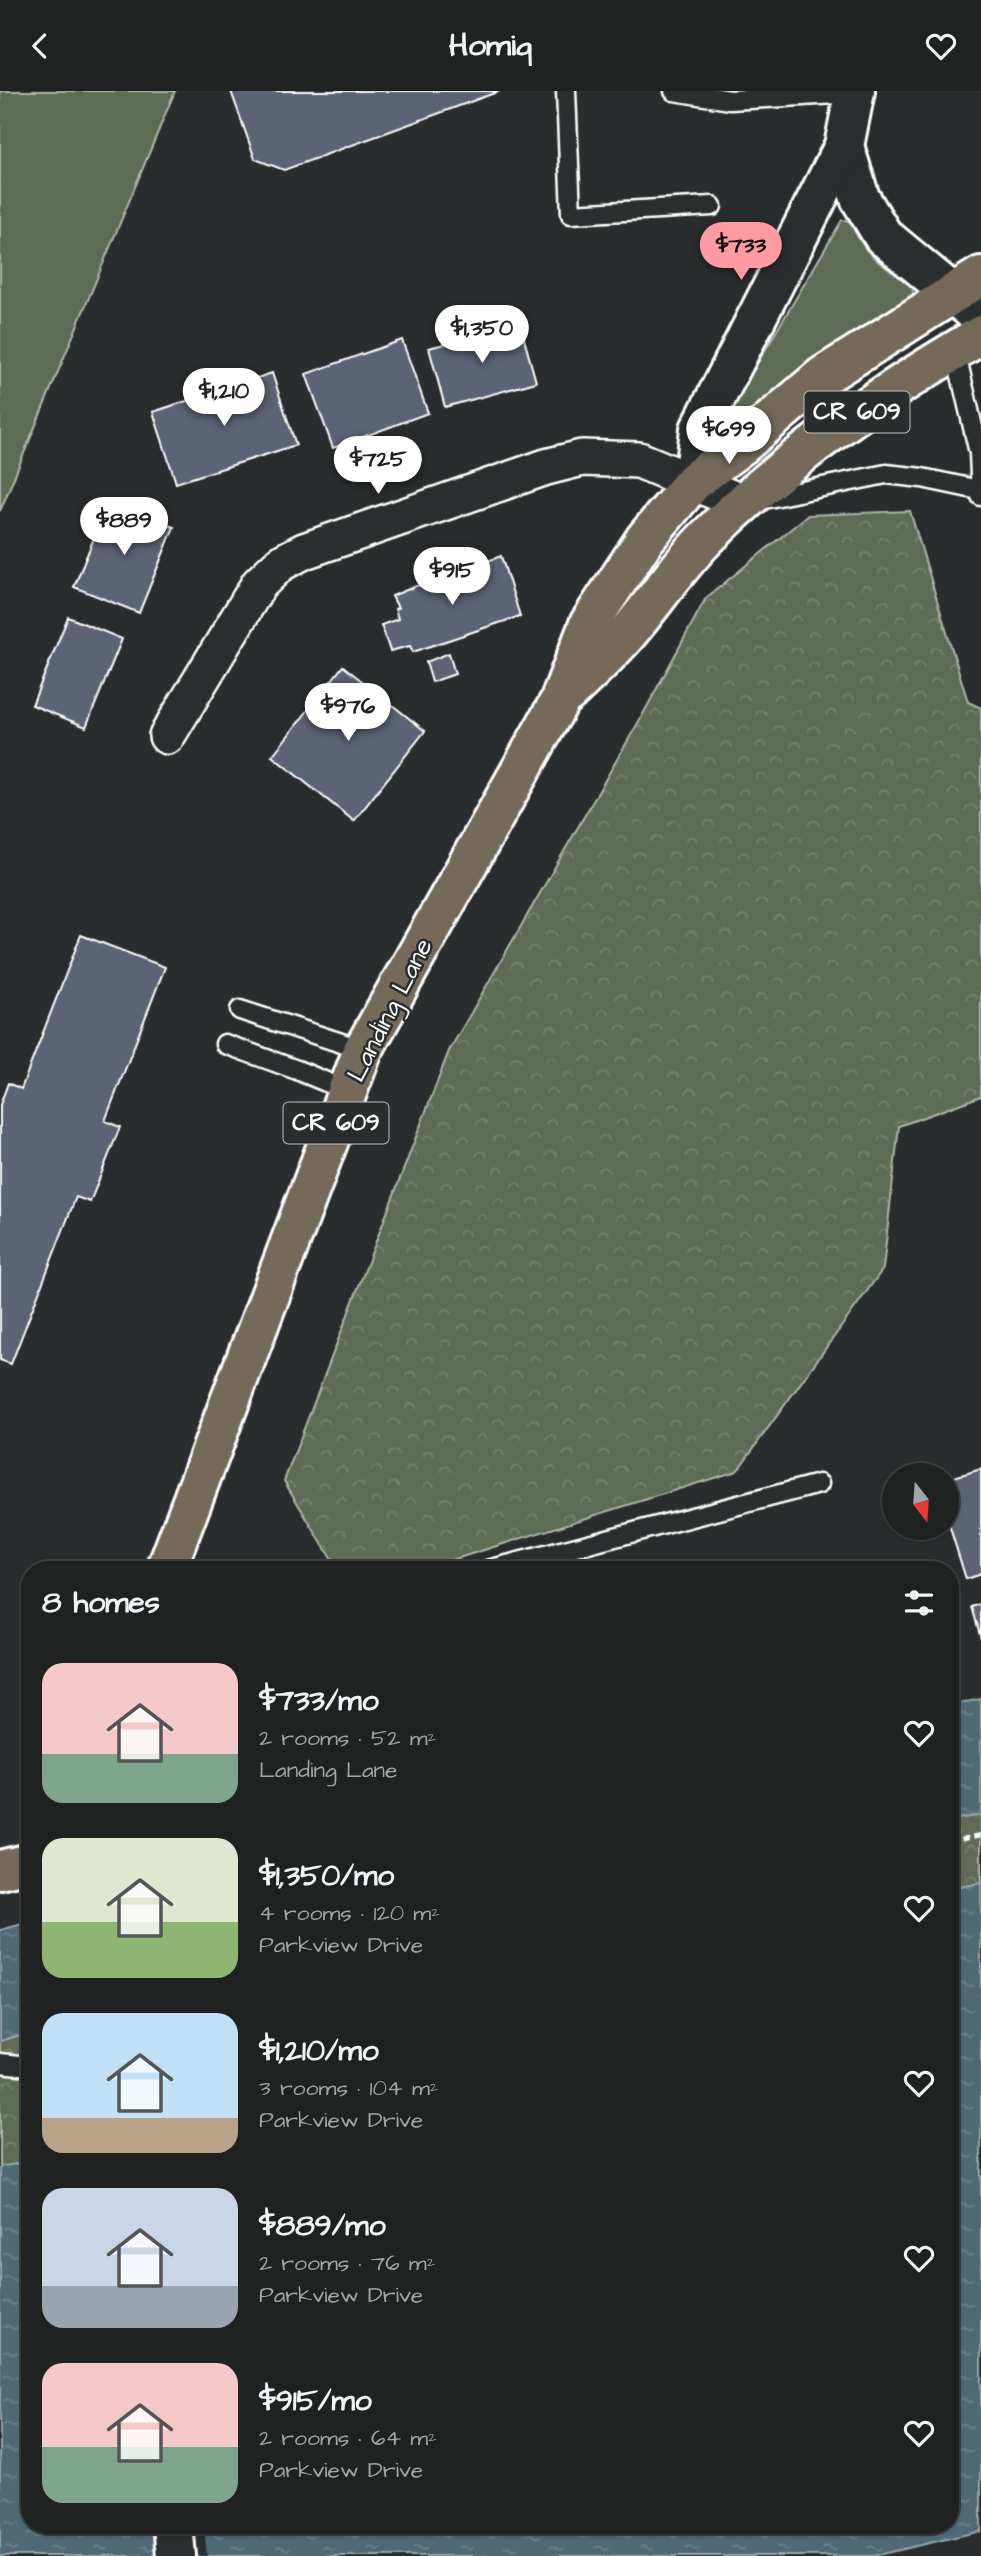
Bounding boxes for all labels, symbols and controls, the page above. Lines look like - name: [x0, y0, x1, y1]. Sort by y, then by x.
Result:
- text: Homiq: [449, 23, 532, 68]
- icon: back: [21, 27, 59, 65]
- icon: heart: [922, 27, 960, 65]
- pin: $733: [700, 223, 782, 282]
- text: $733: [716, 229, 766, 261]
- pin: $1,350: [425, 306, 539, 365]
- text: $1,350: [451, 312, 513, 344]
- pin: $1,210: [167, 369, 281, 428]
- text: $1,210: [199, 375, 249, 407]
- road number: CR 609: [804, 391, 910, 433]
- pin: $699: [688, 407, 770, 466]
- text: $699: [702, 413, 756, 445]
- pin: $725: [337, 437, 419, 496]
- text: $725: [350, 443, 406, 475]
- pin: $889: [83, 497, 165, 557]
- text: $889: [96, 504, 152, 536]
- pin: $915: [411, 547, 493, 607]
- text: $915: [429, 554, 475, 586]
- pin: $976: [307, 683, 389, 743]
- text: $976: [321, 690, 375, 722]
- street label: Landing Lane: [338, 932, 443, 1089]
- road number: CR 609: [284, 1103, 388, 1143]
- north arrow: [882, 1463, 959, 1540]
- map controls: [882, 1463, 959, 1540]
- text: 8 homes: [42, 1582, 160, 1624]
- icon: filters: [900, 1584, 938, 1622]
- text: $733/mo: [259, 1680, 379, 1722]
- icon: home: [98, 1691, 182, 1775]
- icon: heart: [900, 1714, 938, 1752]
- text: 2 rooms · 52 m²: [259, 1722, 436, 1754]
- text: Landing Lane: [259, 1754, 398, 1786]
- text: $1,350/mo: [259, 1855, 394, 1897]
- icon: home: [98, 1866, 182, 1950]
- icon: heart: [900, 1889, 938, 1927]
- text: 4 rooms · 120 m²: [259, 1897, 440, 1929]
- text: Parkview Drive: [259, 1929, 423, 1961]
- text: $1,210/mo: [259, 2030, 379, 2072]
- icon: home: [98, 2041, 182, 2125]
- icon: heart: [900, 2064, 938, 2102]
- text: 3 rooms · 104 m²: [259, 2072, 438, 2104]
- text: Parkview Drive: [259, 2104, 423, 2136]
- text: $889/mo: [259, 2205, 386, 2247]
- icon: home: [98, 2216, 182, 2300]
- icon: heart: [900, 2239, 938, 2277]
- text: 2 rooms · 76 m²: [259, 2247, 435, 2279]
- text: Parkview Drive: [259, 2279, 423, 2311]
- text: $915/mo: [259, 2380, 372, 2422]
- icon: home: [98, 2391, 182, 2475]
- icon: heart: [900, 2414, 938, 2452]
- text: 2 rooms · 64 m²: [259, 2422, 437, 2454]
- text: Parkview Drive: [259, 2454, 423, 2486]

